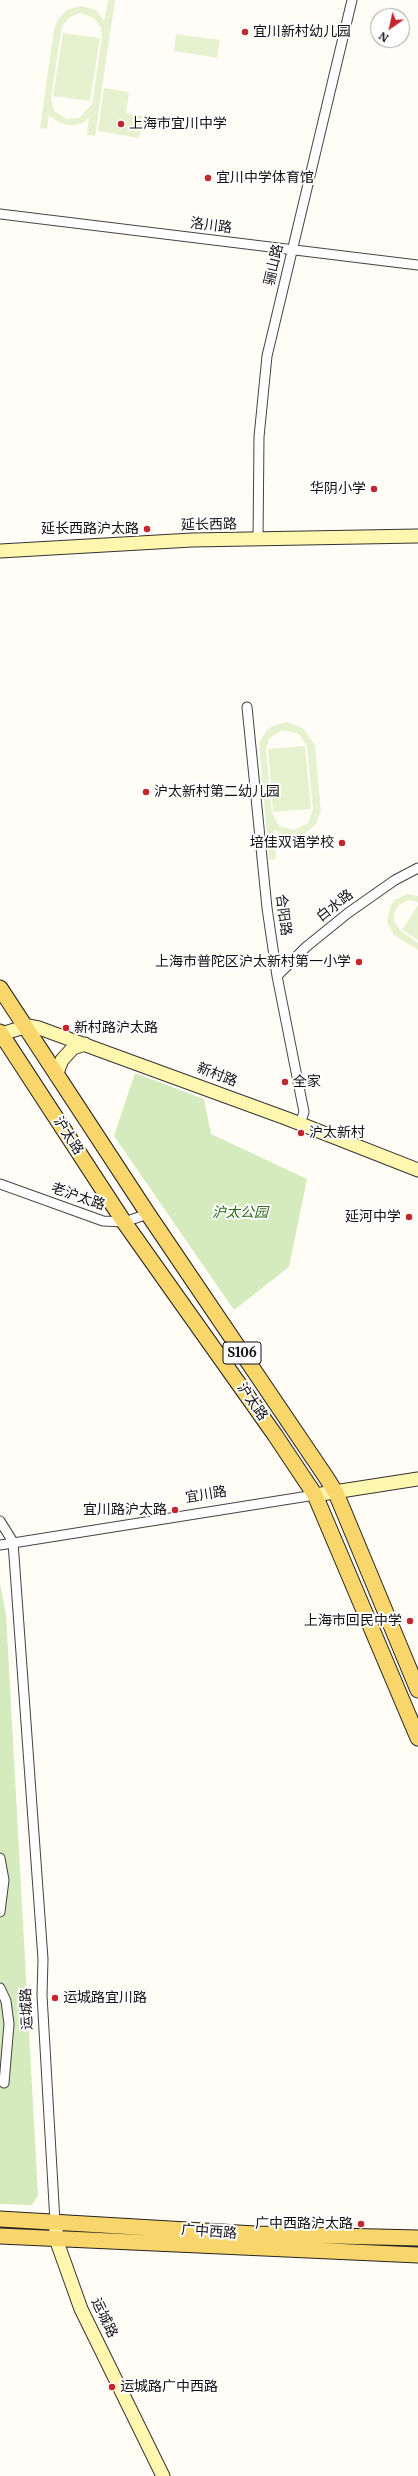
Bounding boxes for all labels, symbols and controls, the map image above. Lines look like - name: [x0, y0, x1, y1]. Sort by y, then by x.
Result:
- north arrow: [370, 8, 410, 48]
- place label: 宜川新村幼儿园: [253, 24, 351, 40]
- marker: 宜川新村幼儿园: [240, 27, 250, 37]
- text: N: [376, 29, 391, 45]
- place label: 上海市宜川中学: [129, 116, 227, 132]
- marker: 上海市宜川中学: [116, 119, 126, 129]
- place label: 宜川中学体育馆: [216, 170, 314, 186]
- marker: 宜川中学体育馆: [203, 173, 213, 183]
- street label: 洛川路: [189, 215, 233, 237]
- street label: 骊山路: [261, 243, 287, 287]
- place label: 华阴小学: [310, 481, 366, 497]
- marker: 华阴小学: [369, 484, 379, 494]
- street label: 延长西路: [181, 516, 237, 534]
- place label: 延长西路沪太路: [41, 521, 139, 537]
- marker: 延长西路沪太路: [142, 524, 152, 534]
- place label: 沪太新村第二幼儿园: [154, 784, 280, 800]
- marker: 沪太新村第二幼儿园: [141, 787, 151, 797]
- place label: 培佳双语学校: [250, 835, 334, 851]
- marker: 培佳双语学校: [337, 838, 347, 848]
- street label: 白水路: [313, 886, 357, 926]
- street label: 合阳路: [272, 893, 294, 937]
- place label: 上海市普陀区沪太新村第一小学: [155, 954, 351, 970]
- marker: 上海市普陀区沪太新村第一小学: [354, 957, 364, 967]
- place label: 新村路沪太路: [74, 1020, 158, 1036]
- marker: 新村路沪太路: [61, 1023, 71, 1033]
- street label: 新村路: [194, 1060, 240, 1090]
- place label: 全家: [293, 1074, 321, 1090]
- marker: 全家: [280, 1077, 290, 1087]
- street label: 沪太路: [50, 1114, 86, 1158]
- place label: 沪太新村: [309, 1125, 365, 1141]
- marker: 沪太新村: [296, 1128, 306, 1138]
- street label: 老沪太路: [49, 1180, 107, 1214]
- park label: 沪太公园: [212, 1205, 268, 1221]
- place label: 延河中学: [345, 1209, 401, 1225]
- marker: 延河中学: [404, 1212, 414, 1222]
- road number: S106: [223, 1342, 261, 1364]
- street label: 沪太路: [233, 1380, 271, 1424]
- street label: 宜川路: [184, 1483, 228, 1507]
- place label: 宜川路沪太路: [83, 1502, 167, 1518]
- marker: 宜川路沪太路: [170, 1505, 180, 1515]
- place label: 上海市回民中学: [304, 1613, 402, 1629]
- marker: 上海市回民中学: [405, 1616, 415, 1626]
- street label: 运城路: [18, 1988, 36, 2030]
- place label: 运城路宜川路: [63, 1990, 147, 2006]
- marker: 运城路宜川路: [50, 1993, 60, 2003]
- place label: 广中西路沪太路: [255, 2216, 353, 2232]
- marker: 广中西路沪太路: [356, 2219, 366, 2229]
- street label: 广中西路: [180, 2222, 238, 2242]
- street label: 运城路: [88, 2295, 120, 2341]
- place label: 运城路广中西路: [120, 2379, 218, 2395]
- marker: 运城路广中西路: [107, 2382, 117, 2392]

